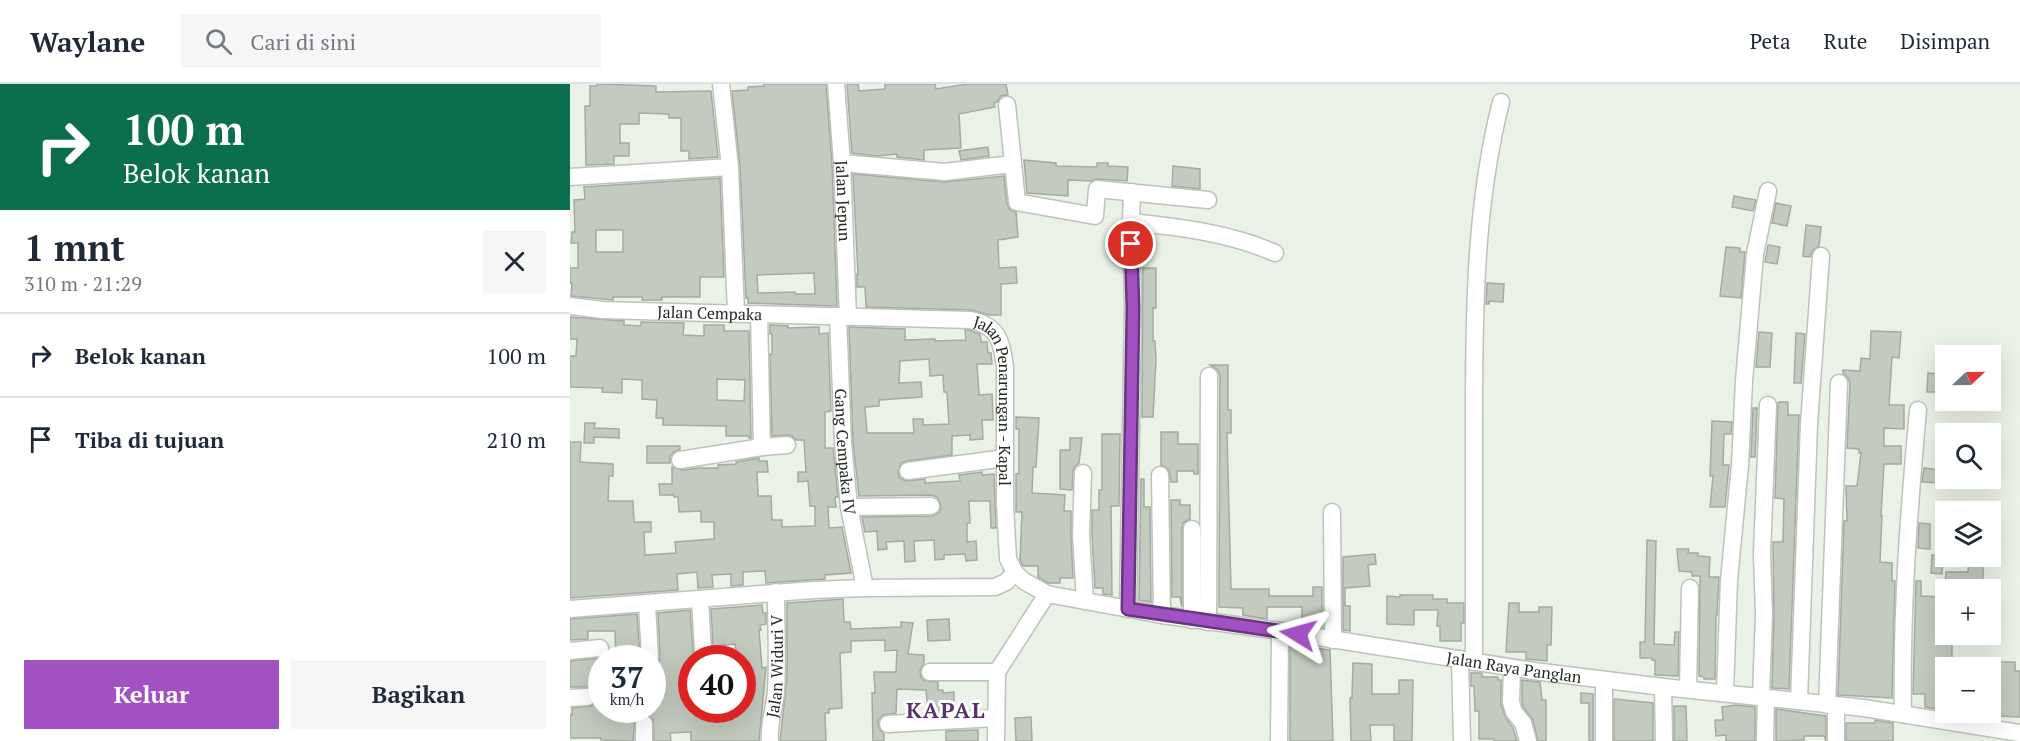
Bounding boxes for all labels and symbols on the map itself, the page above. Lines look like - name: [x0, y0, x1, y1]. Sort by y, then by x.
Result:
- street label: Jalan Jepun: [831, 159, 856, 242]
- pin: [1105, 218, 1156, 269]
- street label: Jalan Cempaka: [657, 301, 763, 325]
- street label: Jalan Penarungan - Kapal: [971, 310, 1016, 486]
- north arrow: [1935, 345, 2001, 411]
- street label: Gang Cempaka IV: [830, 388, 861, 517]
- position arrow: [1266, 602, 1330, 666]
- street label: Jalan Widuri V: [761, 615, 788, 720]
- speed limit sign: 40: [678, 645, 756, 723]
- street label: Jalan Raya Panglan: [1445, 646, 1583, 688]
- district label: KAPAL: [906, 695, 986, 724]

